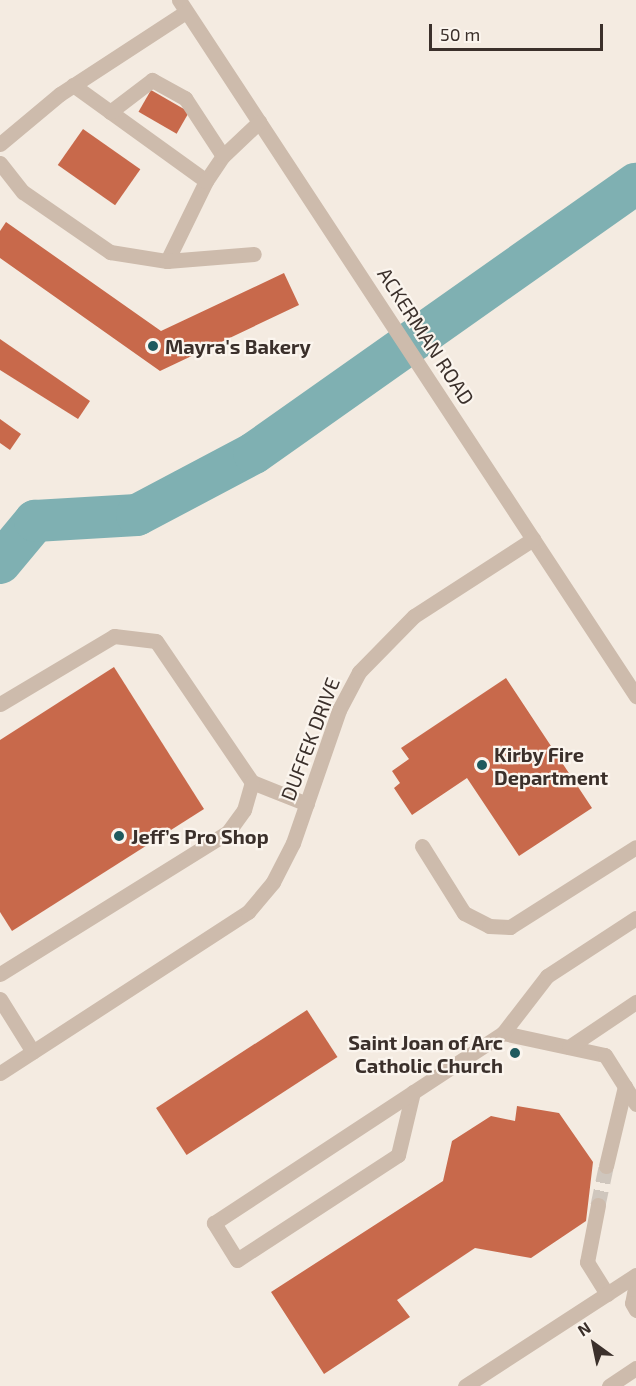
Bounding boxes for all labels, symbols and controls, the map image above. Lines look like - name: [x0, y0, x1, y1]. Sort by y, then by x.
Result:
- scale bar: [432, 12, 606, 50]
- text: 50 m: [440, 23, 480, 45]
- street label: ACKERMAN ROAD: [373, 263, 479, 409]
- place label: Mayra's Bakery: [165, 334, 311, 358]
- marker: Mayra's Bakery: [146, 339, 160, 353]
- street label: DUFFEK DRIVE: [276, 674, 344, 804]
- place label: Kirby Fire Department: [494, 742, 608, 789]
- marker: Kirby Fire Department: [475, 758, 489, 772]
- place label: Jeff’s Pro Shop: [131, 824, 269, 848]
- marker: Jeff’s Pro Shop: [112, 829, 126, 843]
- place label: Saint Joan of Arc Catholic Church: [347, 1030, 503, 1077]
- marker: Saint Joan of Arc Catholic Church: [508, 1046, 522, 1060]
- north arrow: [564, 1314, 624, 1374]
- text: N: [574, 1317, 594, 1340]

